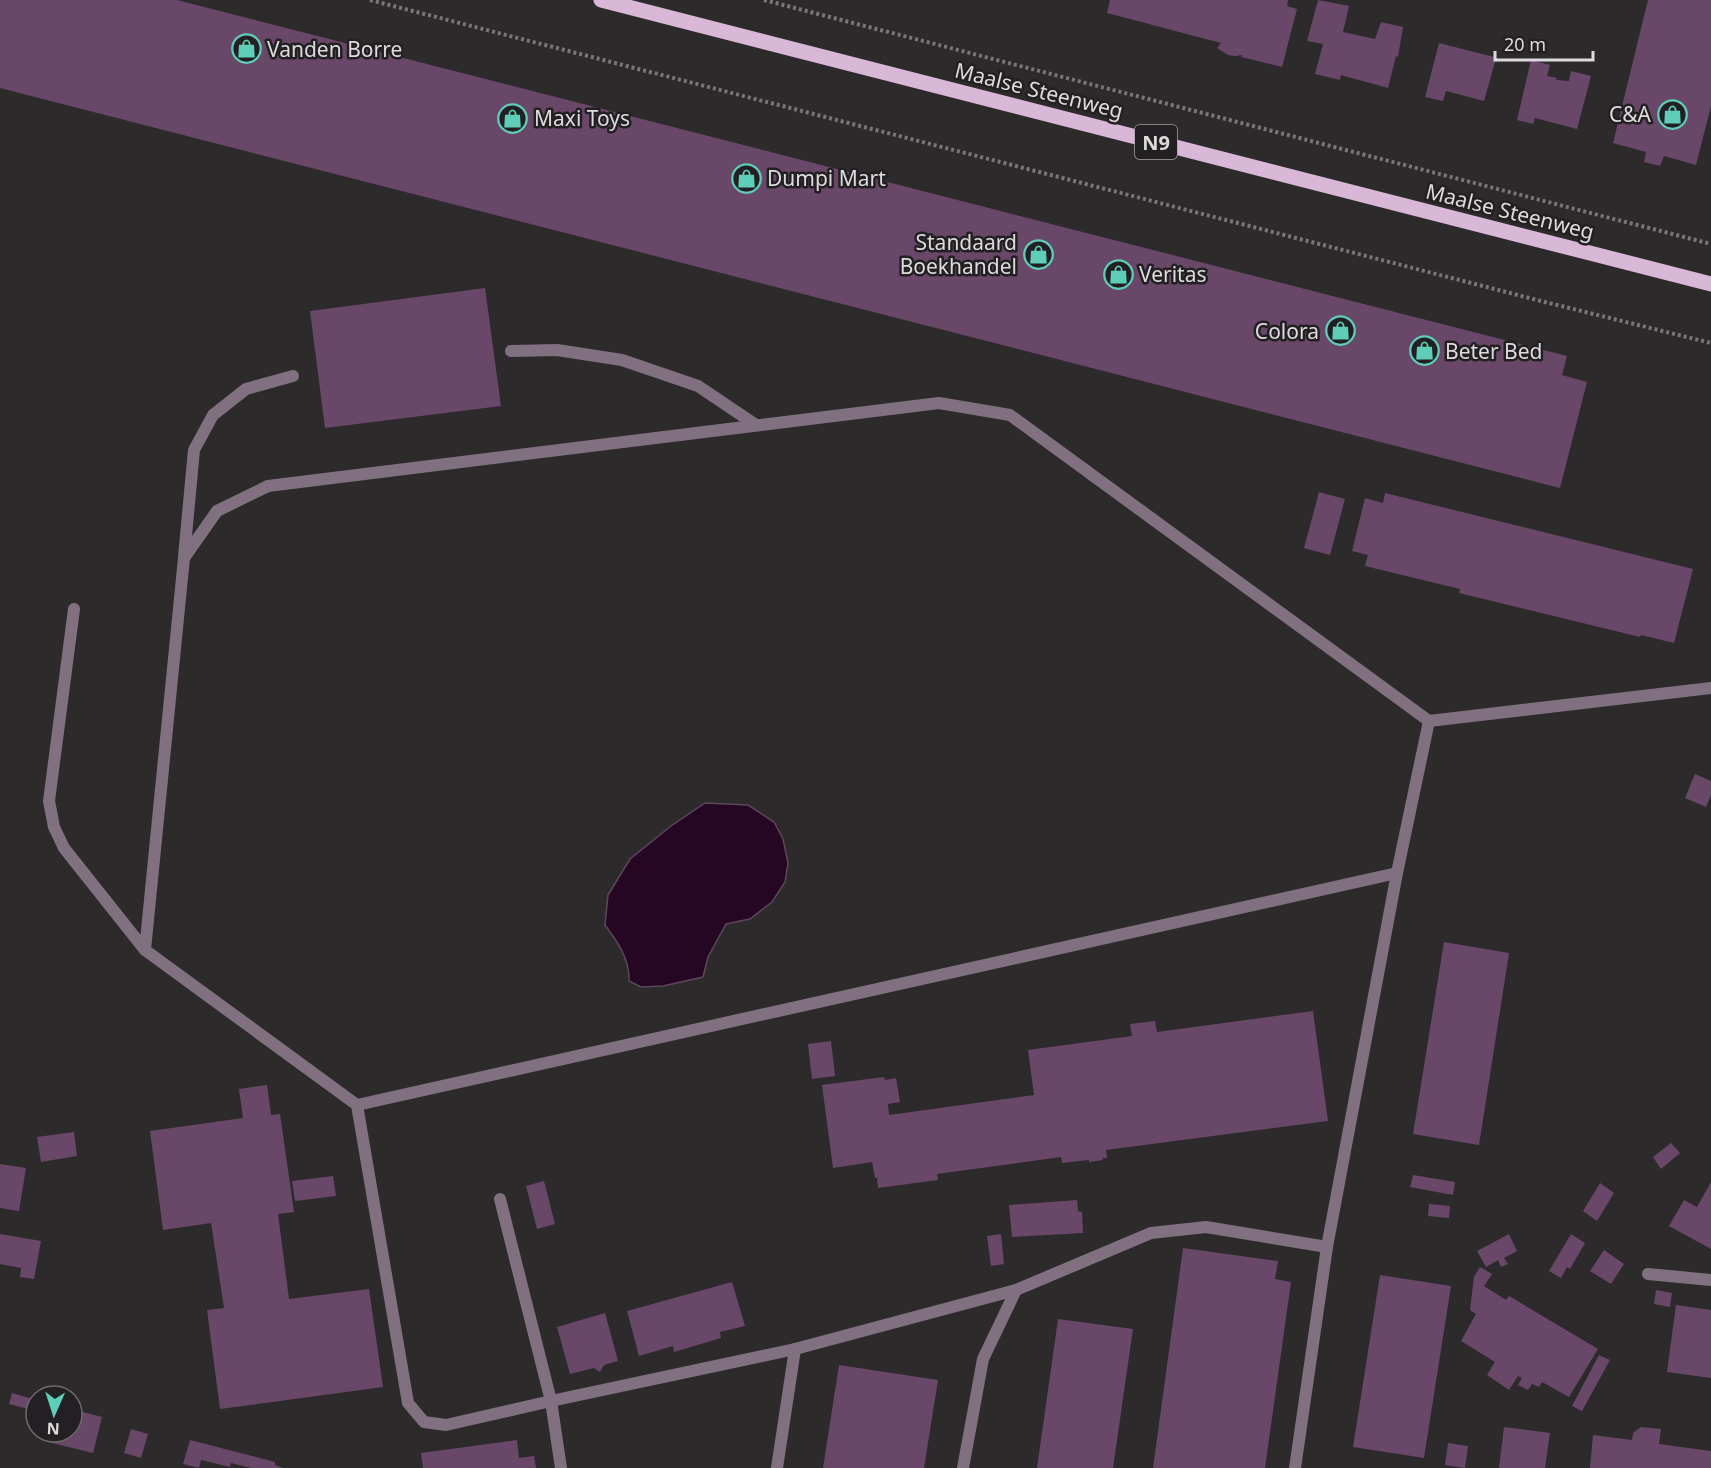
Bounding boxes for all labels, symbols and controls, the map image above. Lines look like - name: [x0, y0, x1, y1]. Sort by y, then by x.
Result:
- scale bar: [1495, 24, 1592, 62]
- text: 20 m: [1504, 32, 1546, 56]
- shop icon: Vanden Borre: [230, 33, 262, 65]
- place label: Vanden Borre: [267, 35, 402, 63]
- street label: Maalse Steenweg: [952, 56, 1126, 124]
- shop icon: C&A: [1656, 98, 1688, 130]
- place label: C&A: [1609, 100, 1652, 128]
- shop icon: Maxi Toys: [497, 102, 529, 134]
- place label: Maxi Toys: [534, 104, 630, 132]
- road number: N9: [1135, 125, 1177, 159]
- shop icon: Dumpi Mart: [730, 162, 762, 194]
- place label: Dumpi Mart: [767, 164, 886, 192]
- street label: Maalse Steenweg: [1423, 177, 1597, 245]
- place label: Standaard Boekhandel: [900, 228, 1017, 280]
- shop icon: Standaard Boekhandel: [1022, 238, 1054, 270]
- shop icon: Veritas: [1102, 258, 1134, 290]
- place label: Veritas: [1139, 260, 1207, 288]
- shop icon: Colora: [1324, 315, 1356, 347]
- place label: Colora: [1255, 317, 1319, 345]
- shop icon: Beter Bed: [1408, 335, 1440, 367]
- place label: Beter Bed: [1445, 337, 1542, 365]
- north arrow: [24, 1384, 84, 1444]
- text: N: [46, 1418, 60, 1440]

